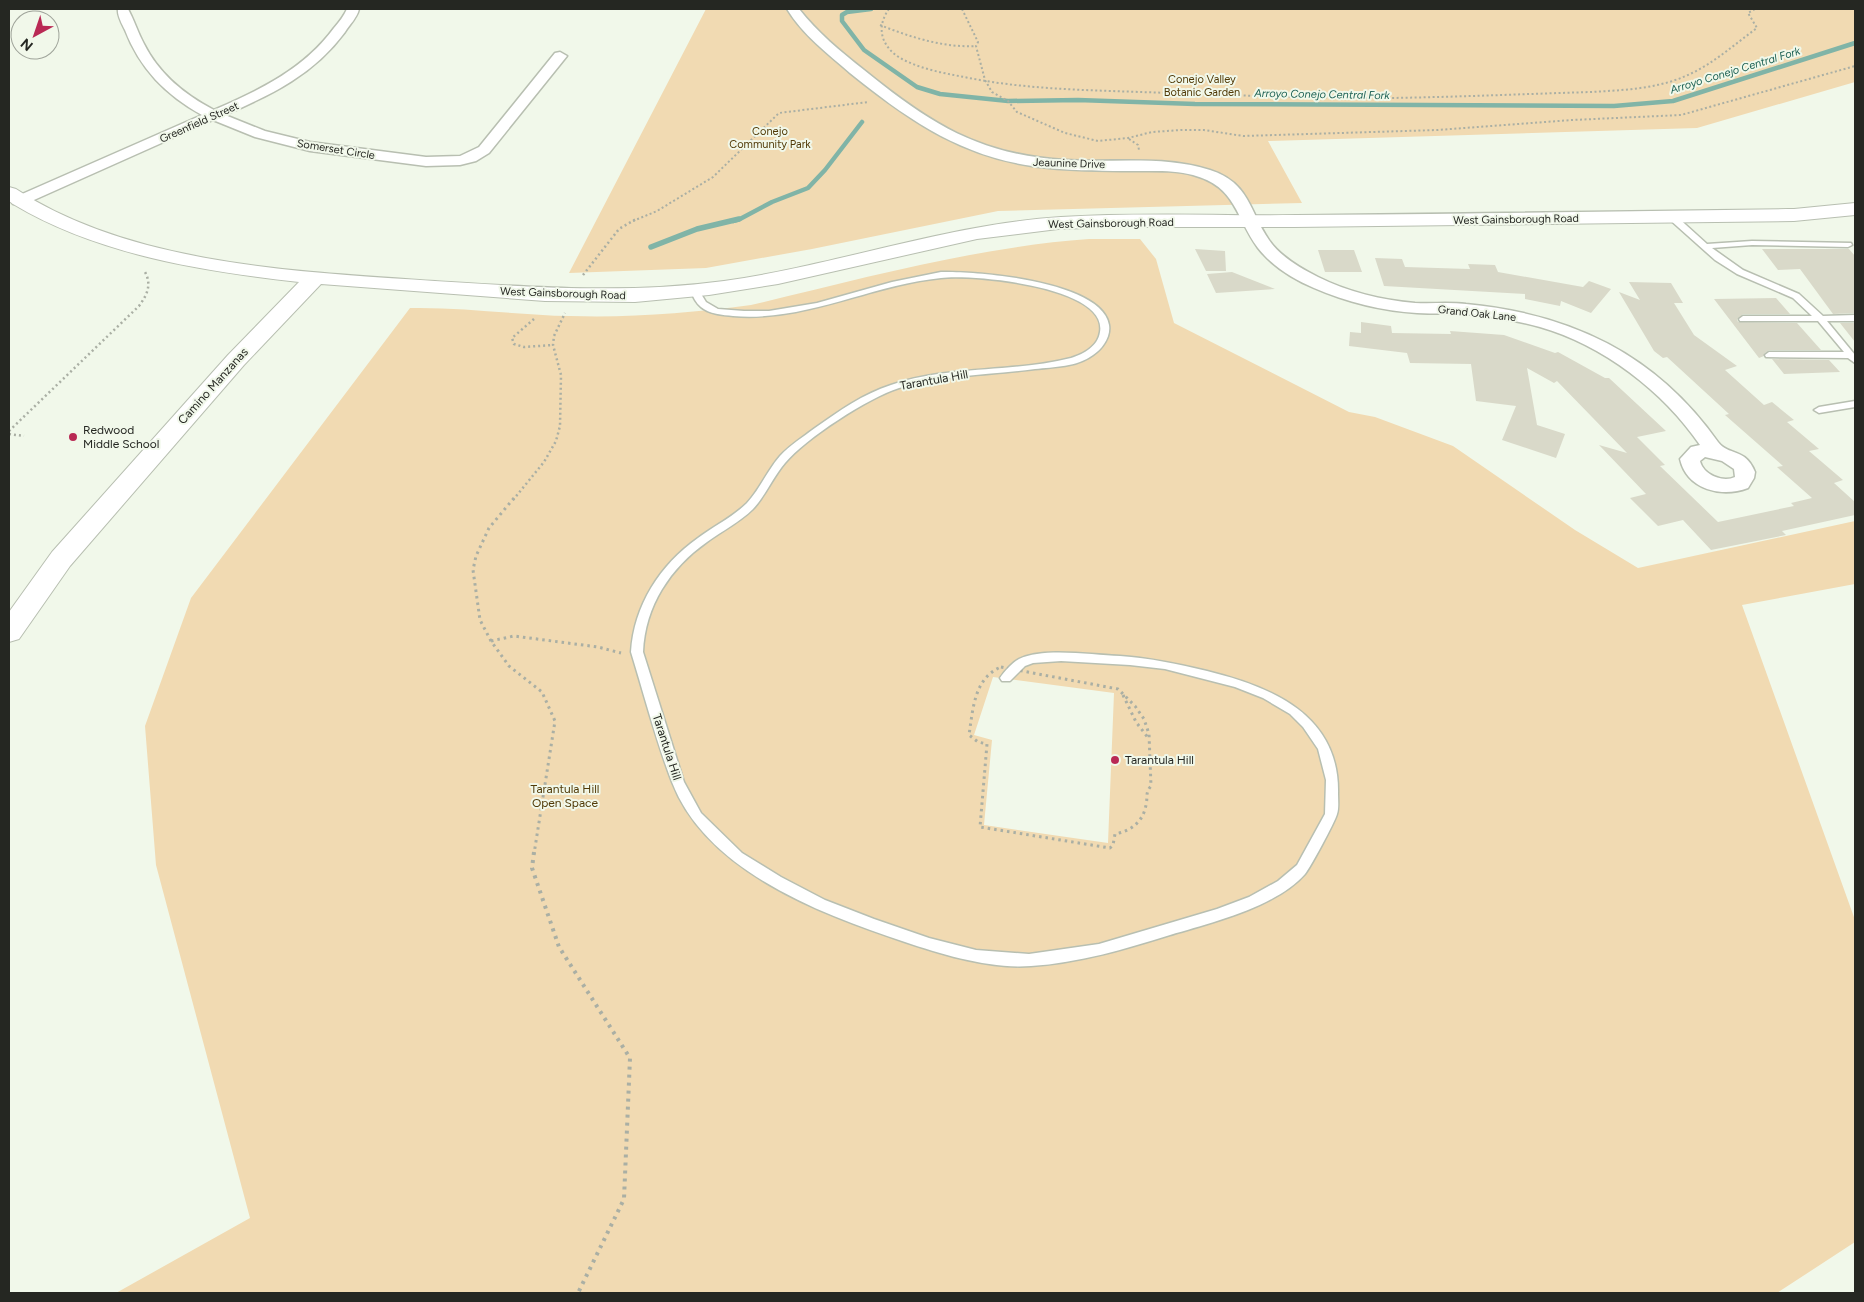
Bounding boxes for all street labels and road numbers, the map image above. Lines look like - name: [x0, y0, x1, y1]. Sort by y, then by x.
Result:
- street label: Greenfield Street: [158, 99, 241, 146]
- street label: Somerset Circle: [296, 137, 376, 162]
- street label: Jeaunine Drive: [1033, 156, 1105, 171]
- street label: West Gainsborough Road: [1453, 212, 1579, 227]
- street label: West Gainsborough Road: [1048, 216, 1174, 231]
- street label: West Gainsborough Road: [500, 285, 626, 302]
- street label: Grand Oak Lane: [1437, 303, 1517, 324]
- street label: Camino Manzanas: [175, 345, 251, 427]
- street label: Tarantula Hill: [899, 367, 969, 393]
- street label: Tarantula Hill: [650, 712, 684, 782]

